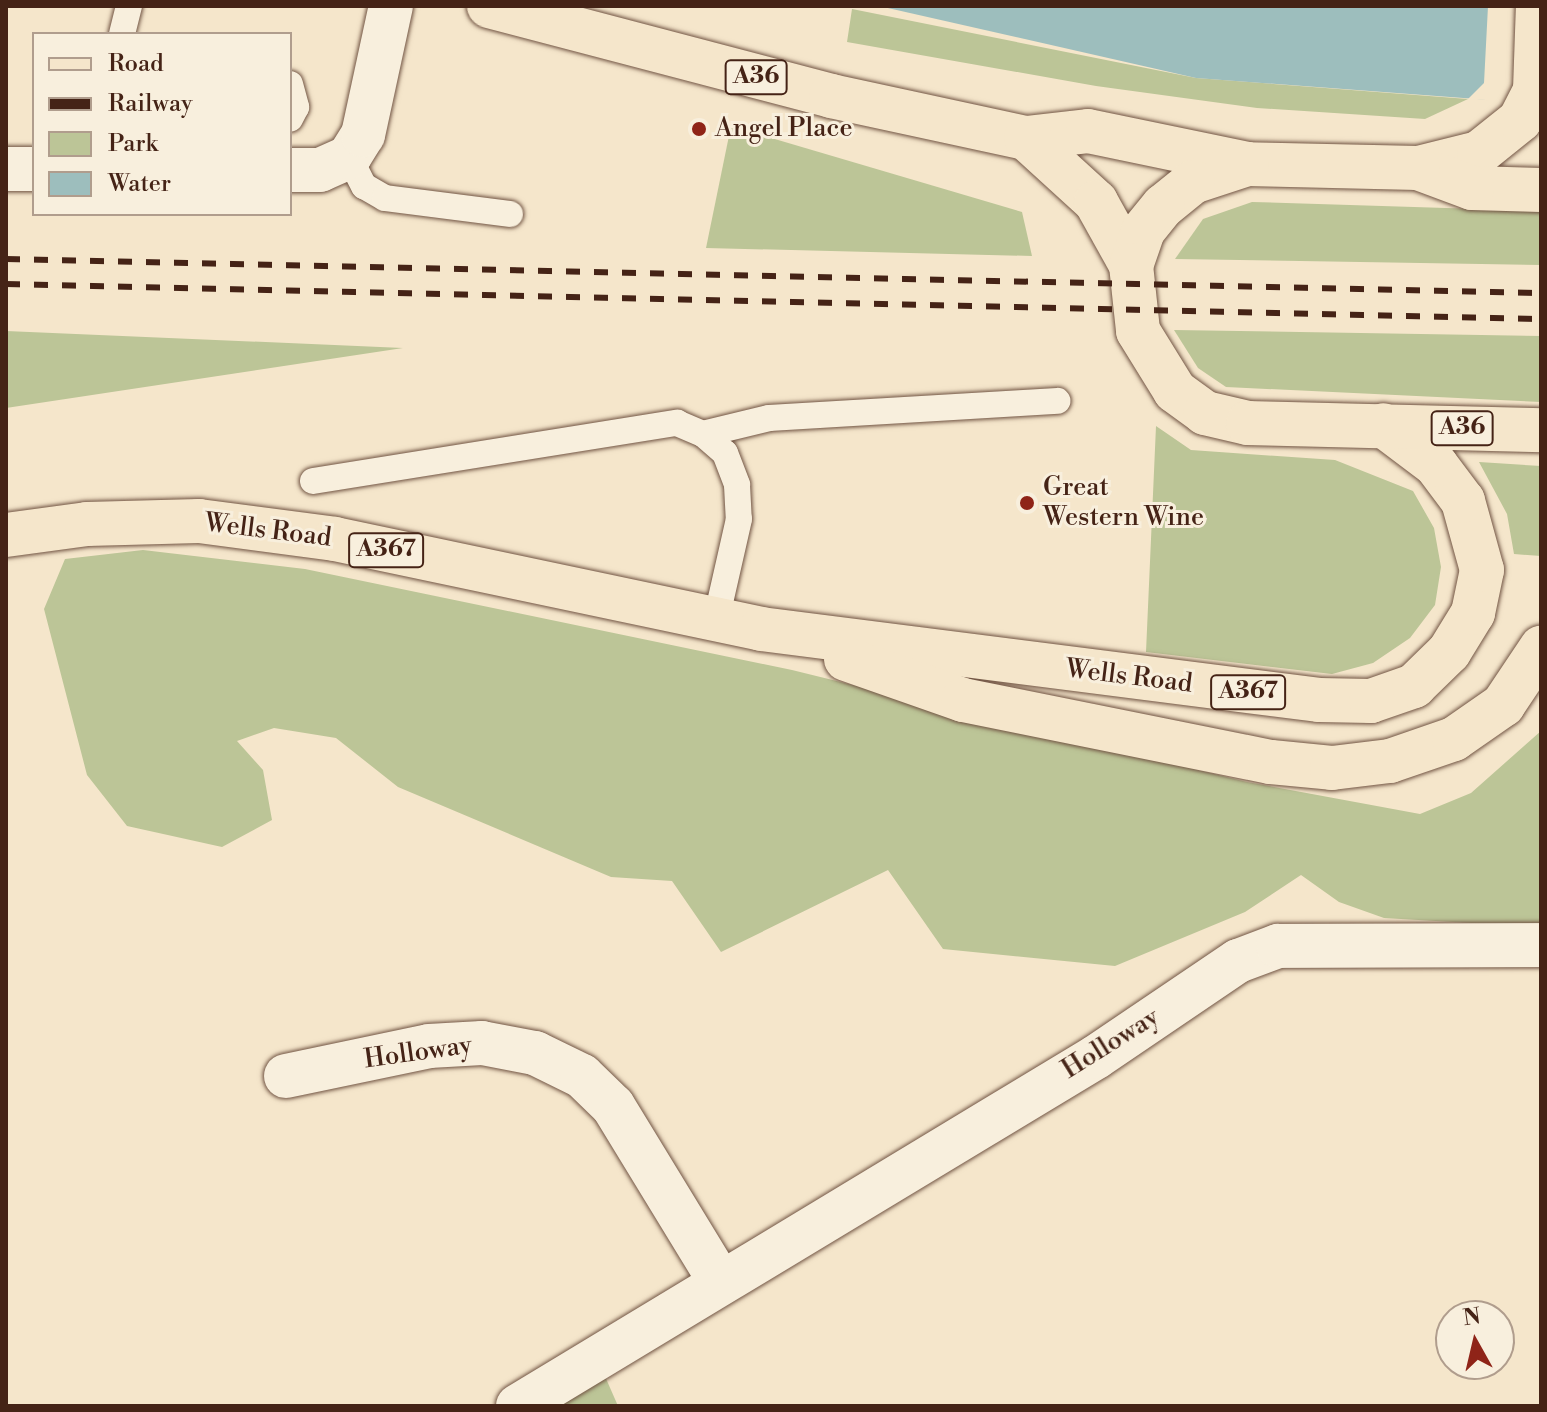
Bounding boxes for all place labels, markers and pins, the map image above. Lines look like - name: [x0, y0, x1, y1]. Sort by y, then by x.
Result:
- place label: Angel Place: [715, 113, 853, 145]
- marker: Angel Place: [690, 120, 708, 138]
- place label: Great Western Wine: [1043, 472, 1204, 534]
- marker: Great Western Wine: [1018, 494, 1036, 512]

